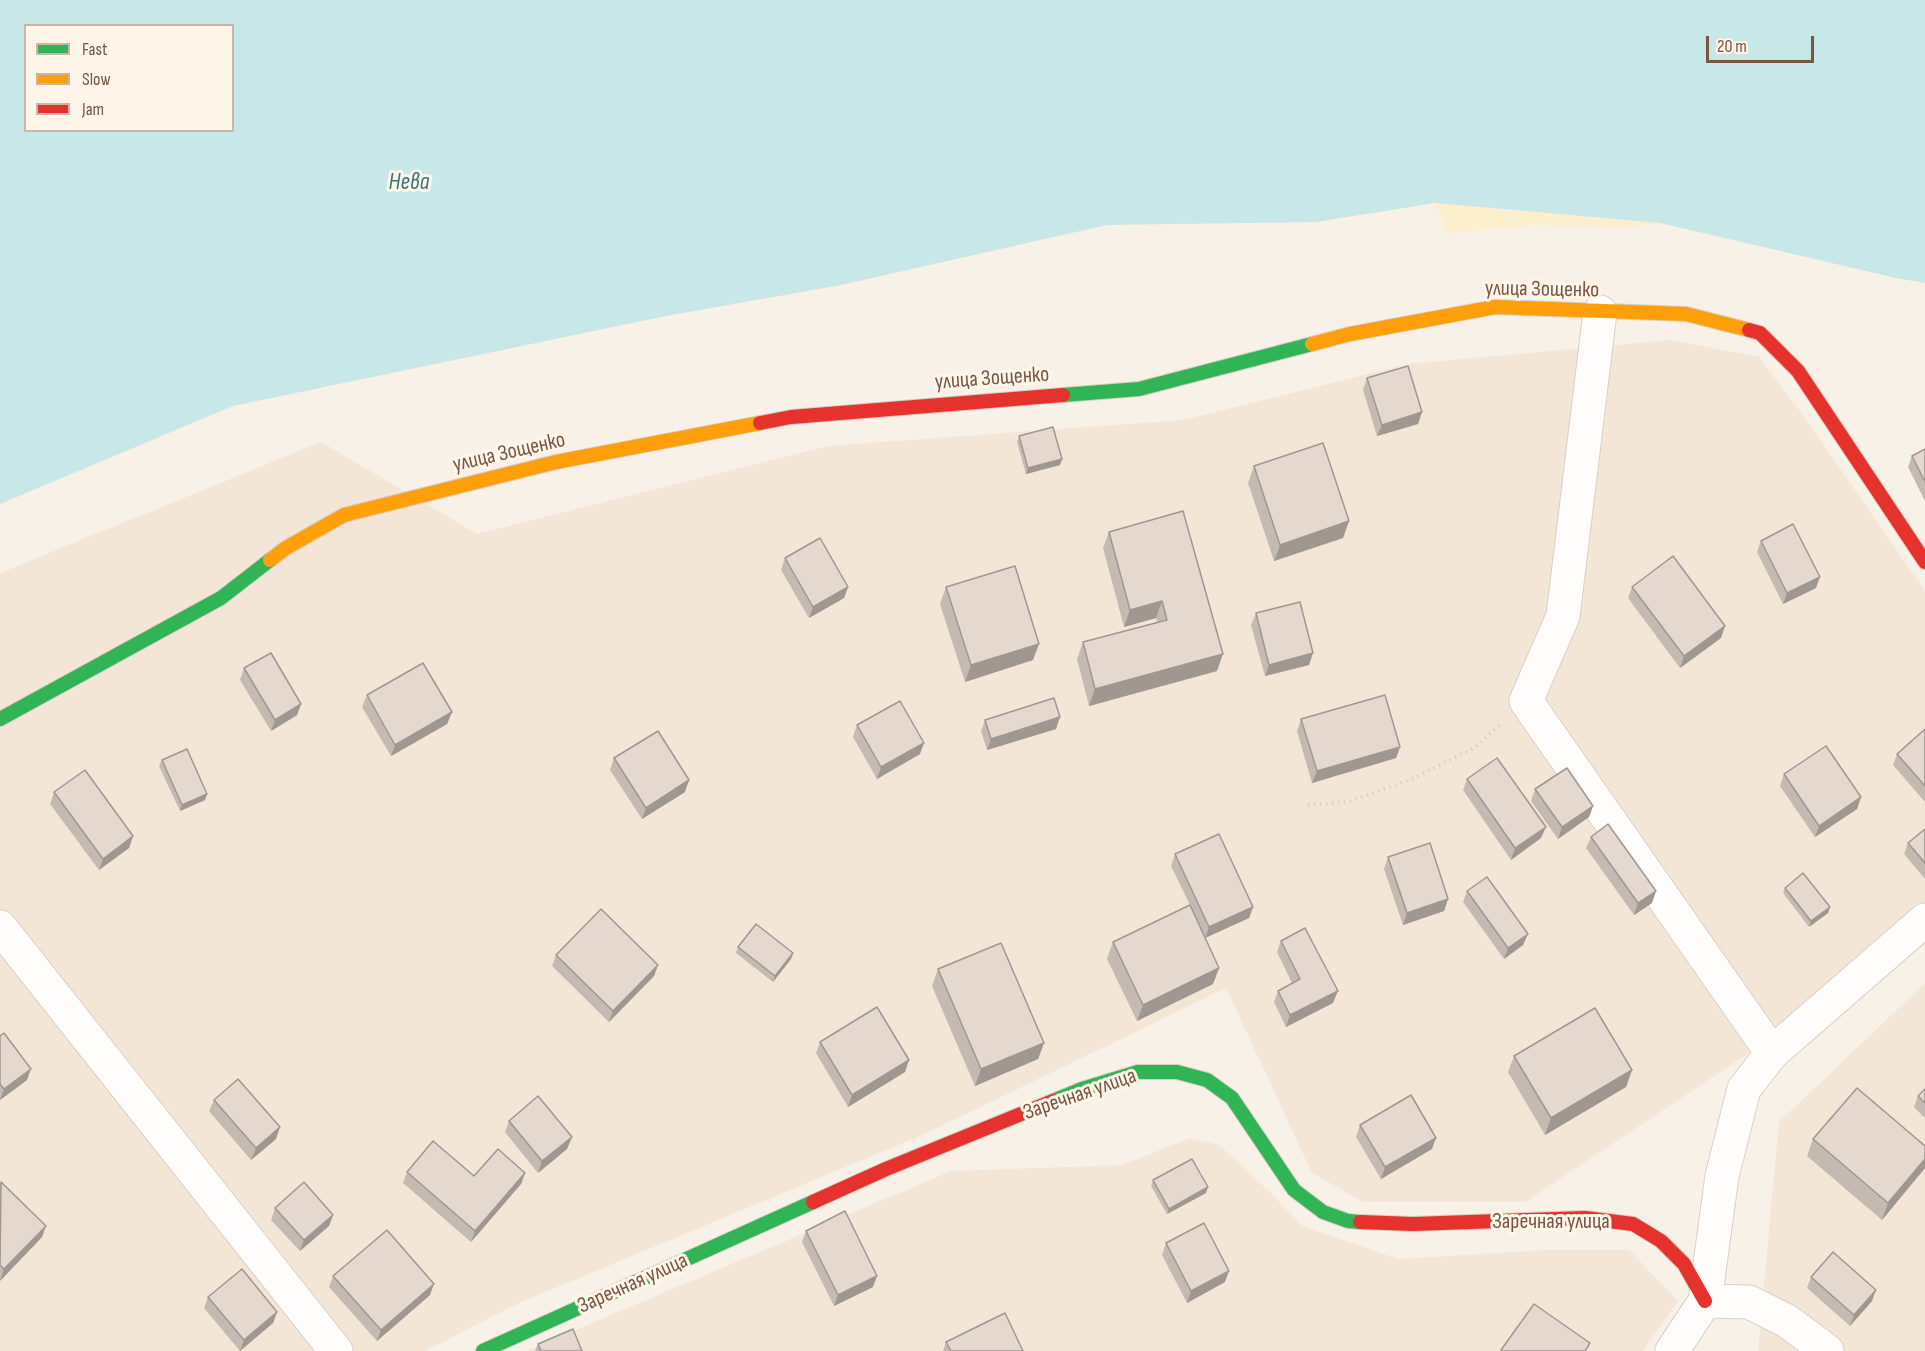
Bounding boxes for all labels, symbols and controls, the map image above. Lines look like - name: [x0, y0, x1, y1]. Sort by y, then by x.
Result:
- legend: [24, 24, 234, 132]
- scale bar: [1709, 24, 1817, 62]
- text: 20 m: [1717, 36, 1747, 57]
- text: Fast: [82, 39, 107, 60]
- text: Slow: [82, 69, 111, 90]
- text: Jam: [82, 99, 104, 120]
- water label: Нева: [389, 169, 429, 197]
- street label: улица Зощенко: [1485, 276, 1599, 304]
- street label: улица Зощенко: [934, 362, 1050, 396]
- street label: улица Зощенко: [450, 427, 568, 479]
- street label: Заречная улица: [1020, 1063, 1140, 1127]
- street label: Заречная улица: [1492, 1209, 1610, 1235]
- street label: Заречная улица: [574, 1248, 692, 1320]

